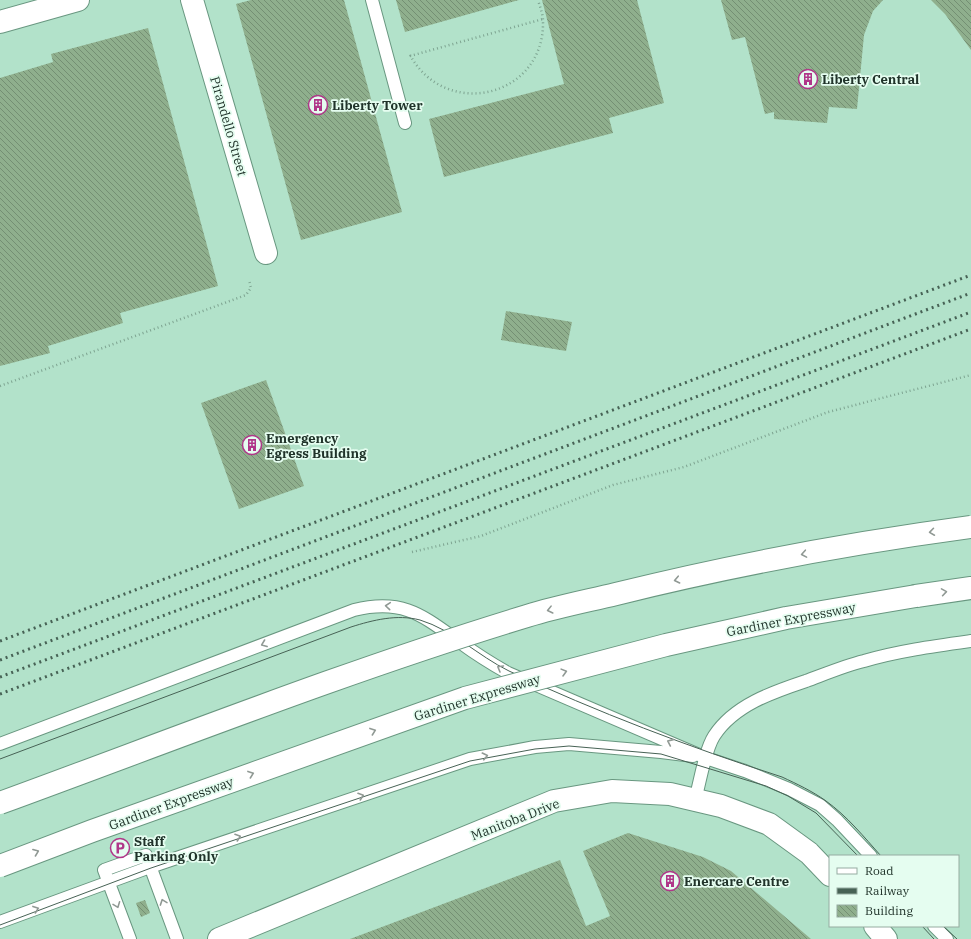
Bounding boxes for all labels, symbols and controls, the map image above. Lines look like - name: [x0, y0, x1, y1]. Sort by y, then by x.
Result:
- building icon: Liberty Central: [797, 68, 819, 90]
- place label: Liberty Central: [822, 71, 919, 88]
- street label: Pirandello Street: [206, 74, 251, 178]
- building icon: Liberty Tower: [307, 94, 329, 116]
- place label: Liberty Tower: [332, 97, 423, 114]
- place label: Emergency Egress Building: [266, 430, 367, 462]
- building icon: Emergency Egress Building: [241, 434, 263, 456]
- one-way arrow: [929, 527, 935, 536]
- one-way arrow: [801, 549, 807, 558]
- one-way arrow: [674, 575, 680, 583]
- one-way arrow: [940, 588, 947, 597]
- street label: Gardiner Expressway: [725, 599, 857, 640]
- one-way arrow: [385, 602, 391, 611]
- one-way arrow: [547, 606, 554, 614]
- one-way arrow: [261, 640, 268, 648]
- one-way arrow: [497, 666, 504, 673]
- one-way arrow: [561, 668, 568, 677]
- street label: Gardiner Expressway: [412, 670, 542, 725]
- one-way arrow: [370, 727, 377, 735]
- one-way arrow: [667, 739, 675, 747]
- one-way arrow: [482, 752, 488, 760]
- one-way arrow: [247, 771, 254, 779]
- street label: Gardiner Expressway: [107, 773, 236, 834]
- one-way arrow: [358, 792, 365, 801]
- street label: Manitoba Drive: [468, 795, 562, 844]
- place label: Staff Parking Only: [134, 833, 219, 865]
- one-way arrow: [235, 834, 242, 842]
- parking icon: Staff Parking Only: [109, 837, 131, 859]
- one-way arrow: [33, 848, 40, 856]
- legend: [829, 855, 959, 927]
- text: Road: [865, 863, 894, 878]
- building icon: Enercare Centre: [659, 870, 681, 892]
- place label: Enercare Centre: [684, 873, 789, 890]
- text: Railway: [865, 883, 910, 898]
- one-way arrow: [160, 899, 168, 906]
- one-way arrow: [112, 901, 120, 908]
- text: Building: [865, 903, 913, 918]
- one-way arrow: [33, 905, 40, 913]

